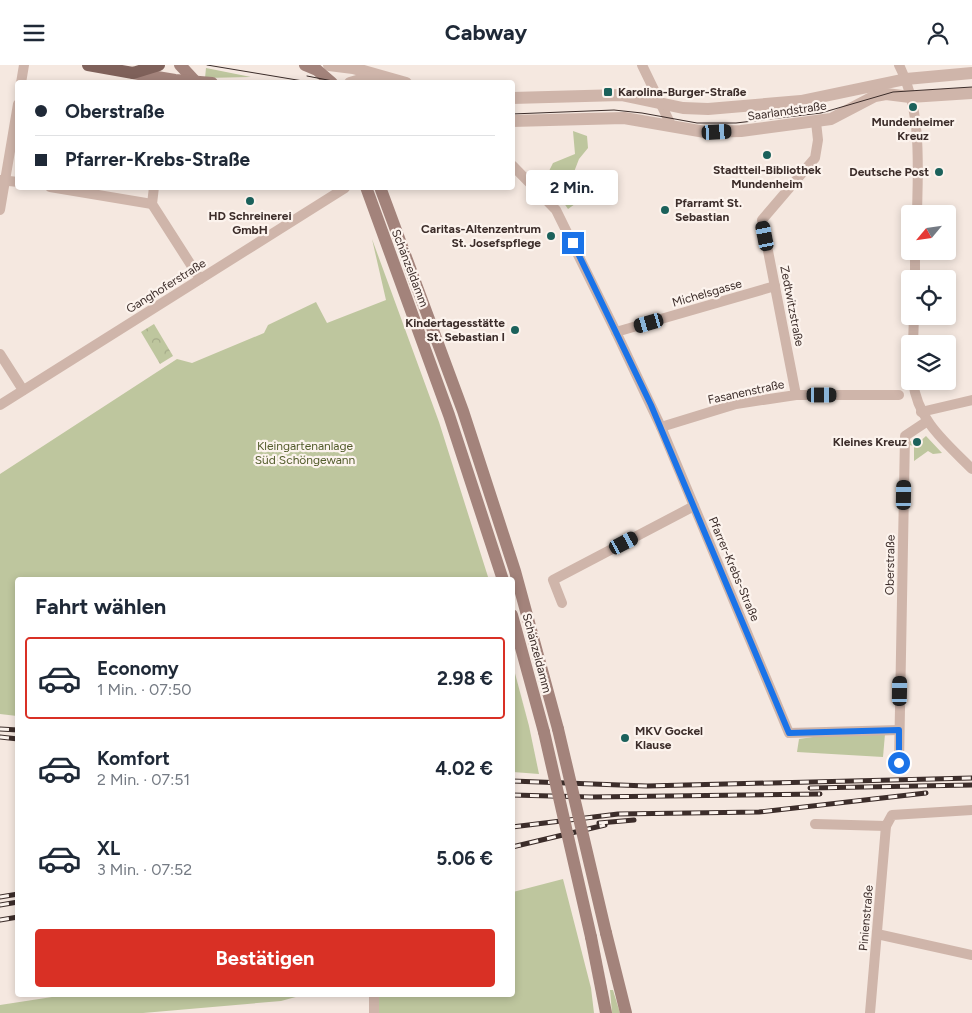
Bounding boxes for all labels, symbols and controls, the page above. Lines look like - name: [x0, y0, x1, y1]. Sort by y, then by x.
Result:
- icon: menu: [20, 19, 48, 47]
- text: Cabway: [445, 19, 527, 46]
- icon: person: [924, 19, 952, 47]
- place label: Karolina-Burger-Straße: [618, 85, 747, 99]
- marker: Karolina-Burger-Straße: [602, 86, 614, 98]
- street label: Saarlandstraße: [747, 98, 828, 123]
- text: Oberstraße: [65, 100, 165, 123]
- marker: Mundenheimer Kreuz: [907, 101, 919, 113]
- place label: Mundenheimer Kreuz: [872, 115, 955, 143]
- car: [701, 124, 732, 140]
- text: Pfarrer-Krebs-Straße: [65, 148, 250, 171]
- marker: Stadtteil-Bibliothek Mundenheim: [761, 149, 773, 161]
- place label: Stadtteil-Bibliothek Mundenheim: [713, 163, 822, 191]
- place label: Deutsche Post: [849, 165, 929, 179]
- marker: Deutsche Post: [933, 166, 945, 178]
- callout: 2 Min.: [527, 171, 619, 205]
- text: 2 Min.: [550, 178, 594, 197]
- marker: HD Schreinerei GmbH: [244, 195, 256, 207]
- place label: Pfarramt St. Sebastian: [675, 196, 742, 224]
- marker: Pfarramt St. Sebastian: [659, 204, 671, 216]
- north arrow: [901, 205, 956, 260]
- map controls: [901, 205, 956, 390]
- place label: HD Schreinerei GmbH: [208, 209, 292, 237]
- car: [754, 220, 775, 252]
- place label: Caritas-Altenzentrum St. Josefspflege: [421, 222, 541, 250]
- street label: Schänzeldamm: [389, 227, 431, 309]
- marker: Caritas-Altenzentrum St. Josefspflege: [545, 230, 557, 242]
- route end: [562, 232, 584, 254]
- street label: Ganghoferstraße: [124, 256, 209, 316]
- street label: Zedtwitzstraße: [777, 264, 807, 348]
- button: locate: [901, 270, 956, 325]
- street label: Michelsgasse: [671, 276, 744, 310]
- car: [632, 312, 665, 334]
- place label: Kindertagesstätte St. Sebastian I: [405, 316, 505, 344]
- marker: Kindertagesstätte St. Sebastian I: [509, 324, 521, 336]
- button: layers: [901, 335, 956, 390]
- street label: Fasanenstraße: [706, 377, 786, 407]
- car: [807, 388, 837, 403]
- place label: Kleines Kreuz: [833, 435, 907, 449]
- marker: Kleines Kreuz: [911, 436, 923, 448]
- park label: Kleingartenanlage Süd Schöngewann: [255, 439, 356, 467]
- car: [896, 480, 911, 510]
- street label: Pfarrer-Krebs-Straße: [706, 515, 763, 624]
- car: [607, 529, 640, 557]
- street label: Oberstraße: [882, 534, 898, 595]
- text: Fahrt wählen: [35, 593, 166, 620]
- street label: Schänzeldamm: [520, 612, 554, 694]
- icon: car: [37, 656, 82, 701]
- text: Economy: [97, 657, 179, 680]
- text: 2.98 €: [437, 667, 493, 690]
- car: [892, 676, 907, 706]
- text: 1 Min. · 07:50: [97, 680, 191, 699]
- place label: MKV Gockel Klause: [635, 724, 703, 752]
- marker: MKV Gockel Klause: [619, 732, 631, 744]
- icon: car: [37, 746, 82, 791]
- text: Komfort: [97, 747, 170, 770]
- route start: [888, 752, 910, 774]
- text: 4.02 €: [435, 757, 493, 780]
- text: 2 Min. · 07:51: [97, 770, 190, 789]
- icon: car: [37, 836, 82, 881]
- text: XL: [97, 837, 120, 860]
- text: 5.06 €: [436, 847, 493, 870]
- text: 3 Min. · 07:52: [97, 860, 192, 879]
- street label: Pinienstraße: [856, 884, 876, 952]
- button: Bestätigen: [35, 929, 495, 987]

